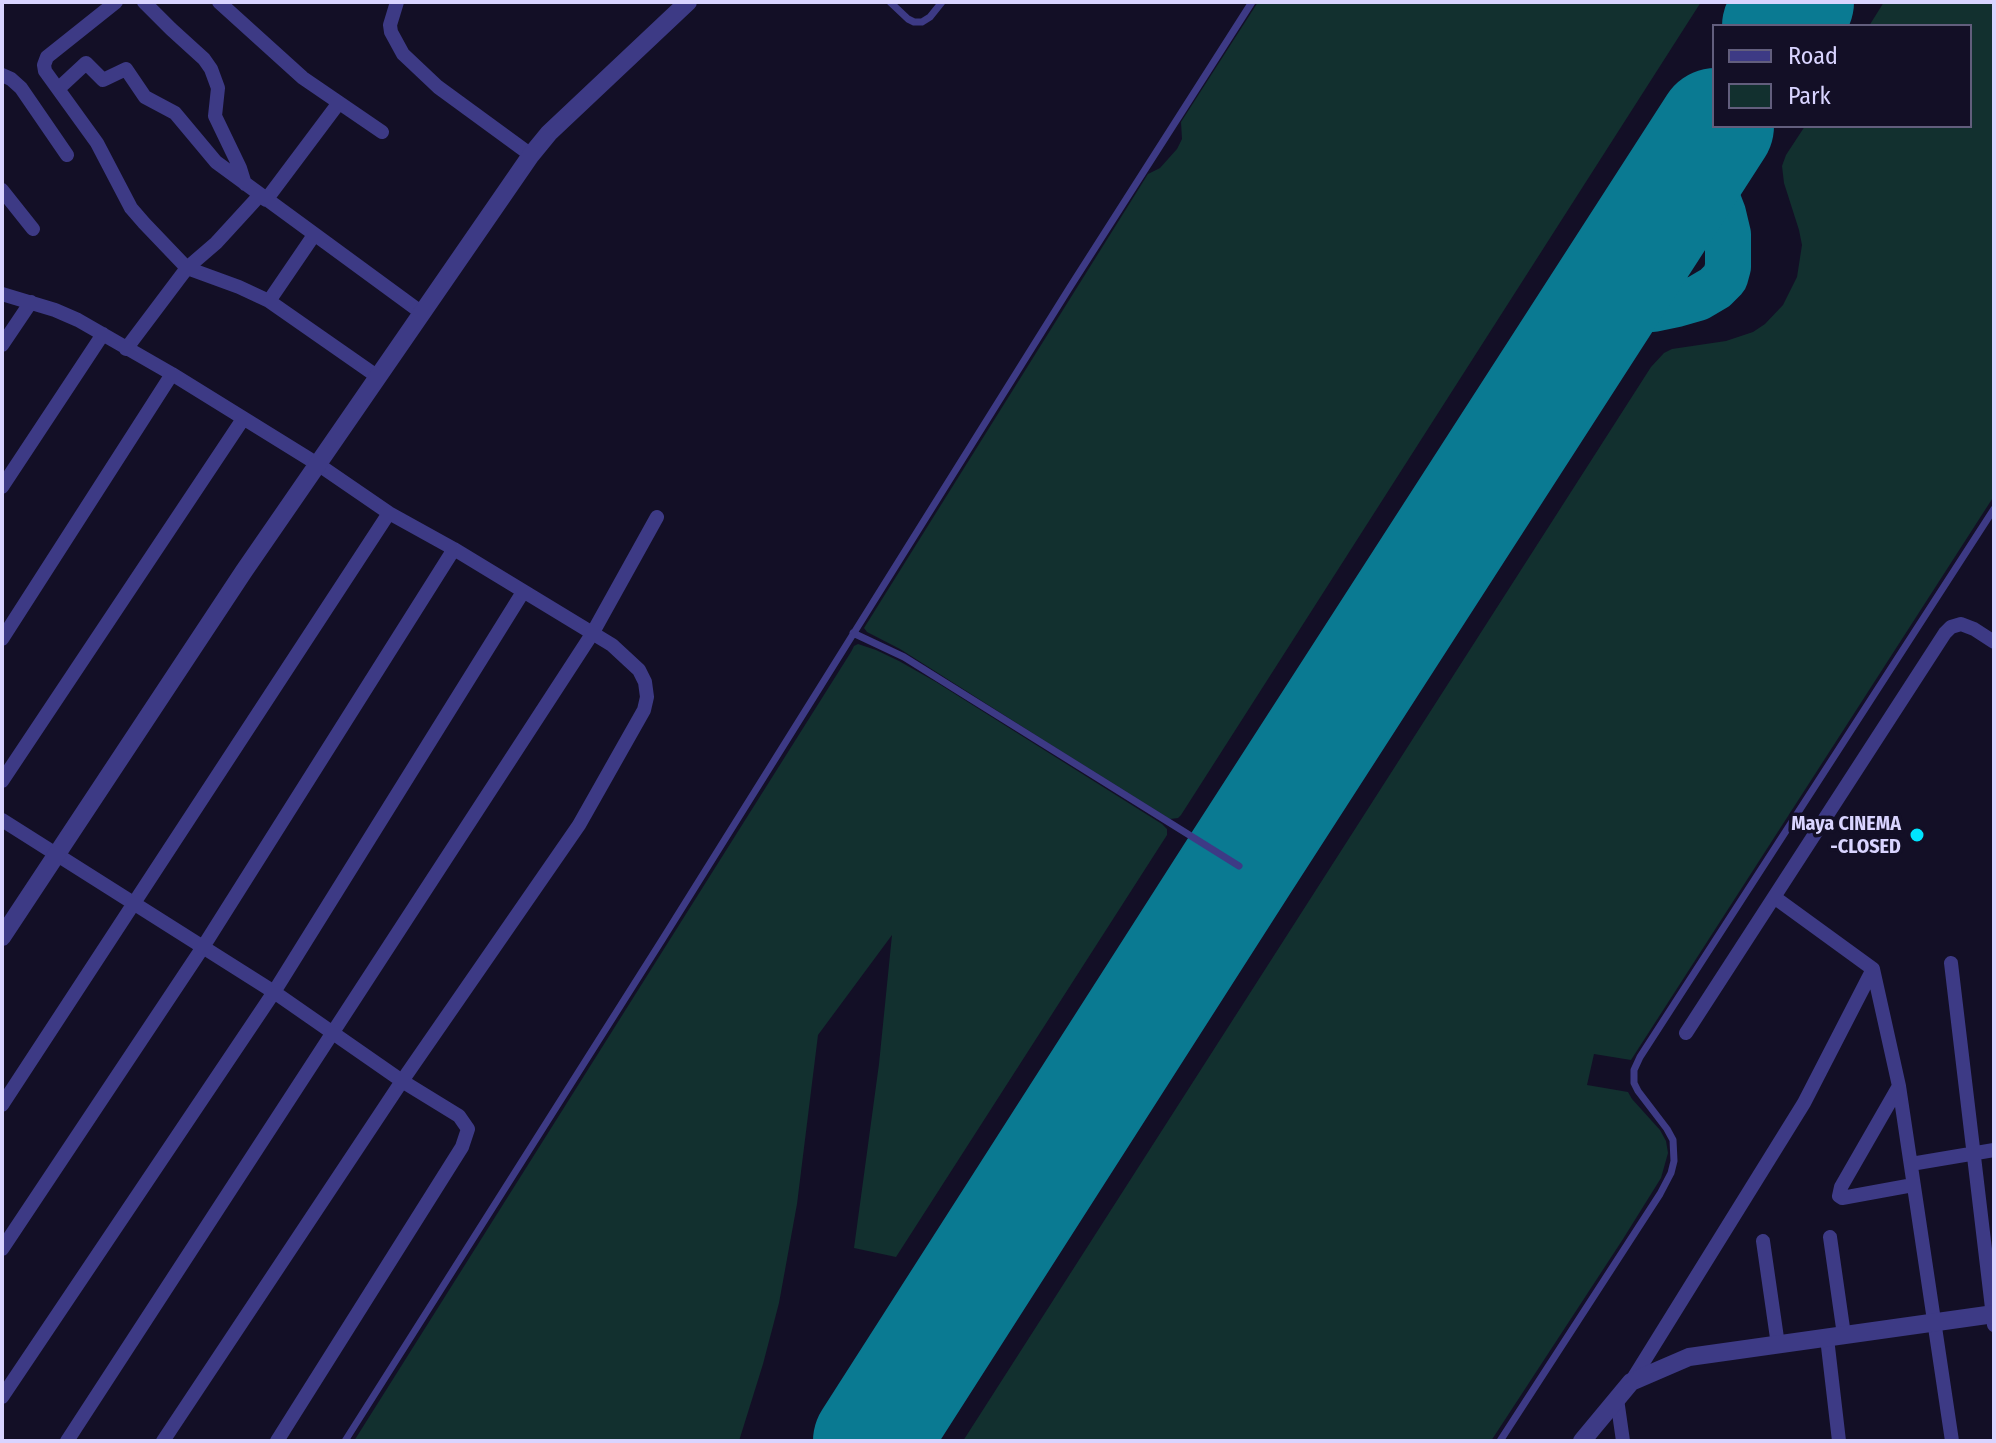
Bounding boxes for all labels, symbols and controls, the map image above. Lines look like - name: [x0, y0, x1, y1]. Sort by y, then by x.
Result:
- legend: [1712, 24, 1972, 128]
- text: Road: [1788, 42, 1838, 70]
- text: Park: [1788, 82, 1831, 110]
- place label: Maya CINEMA -CLOSED: [1791, 812, 1901, 859]
- marker: Maya CINEMA -CLOSED: [1908, 826, 1926, 844]

